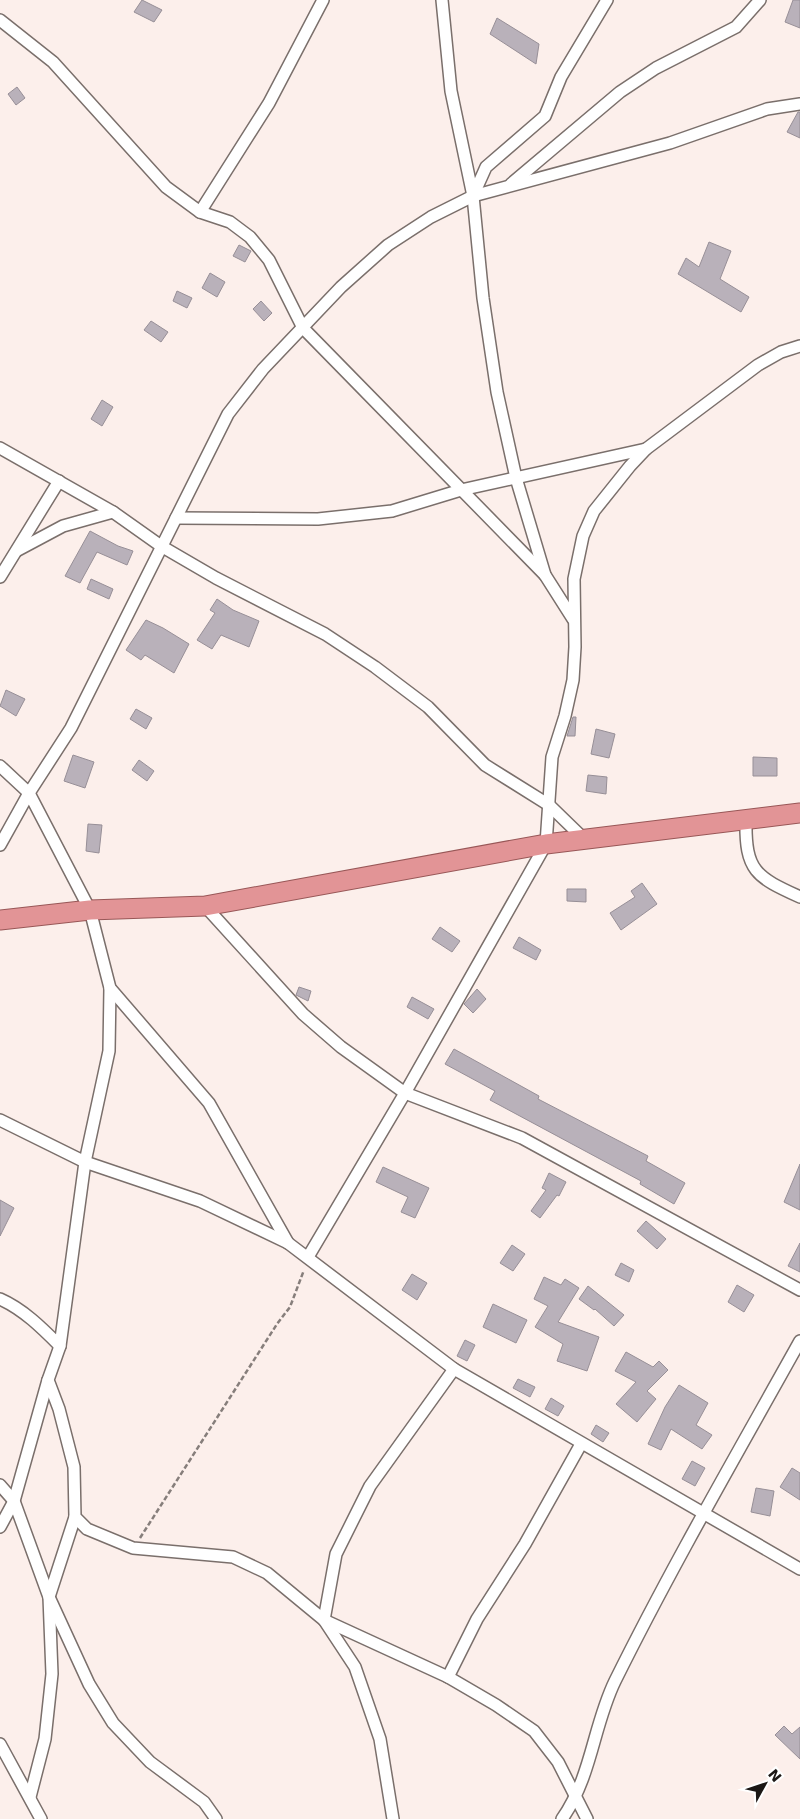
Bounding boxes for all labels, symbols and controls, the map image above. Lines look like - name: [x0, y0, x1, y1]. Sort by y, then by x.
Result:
- north arrow: [740, 1759, 790, 1809]
- text: N: [765, 1766, 785, 1785]

